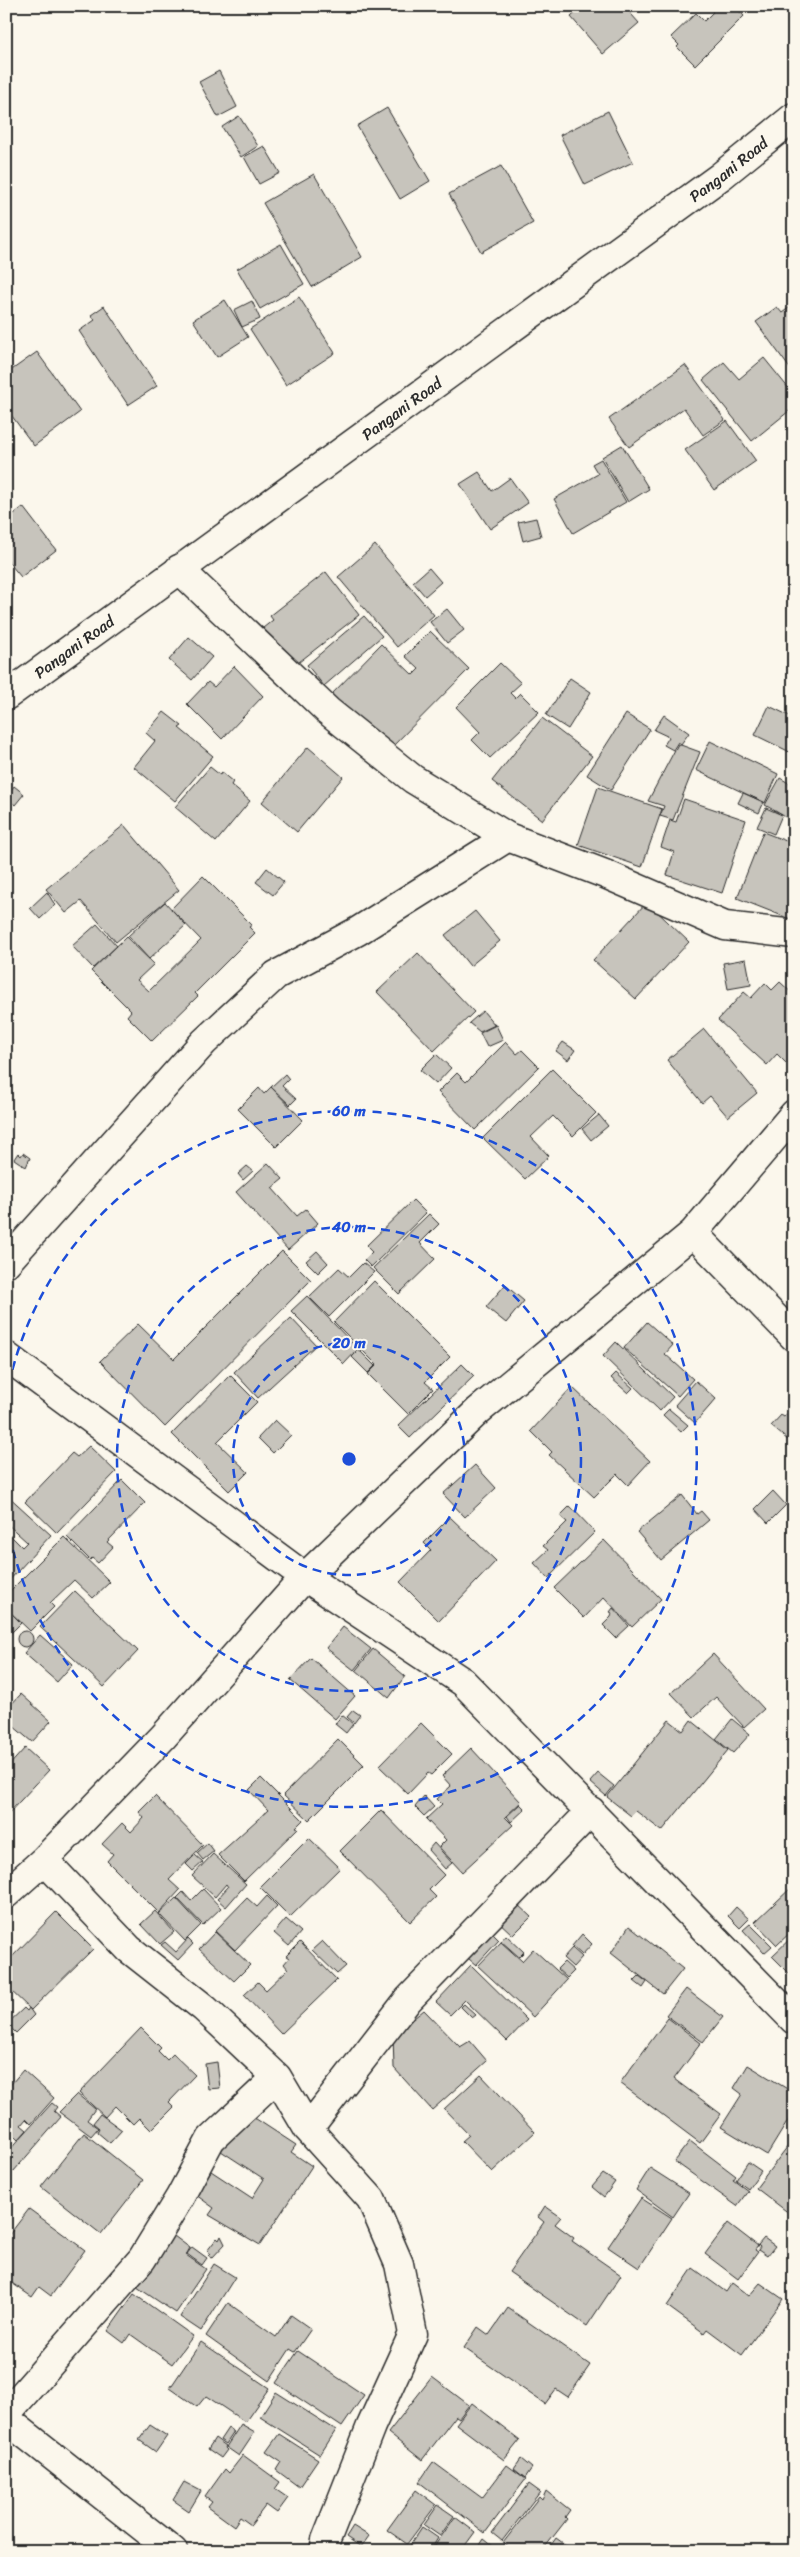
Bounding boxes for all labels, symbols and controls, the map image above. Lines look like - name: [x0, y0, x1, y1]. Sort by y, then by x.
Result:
- street label: Pangani Road: [683, 128, 776, 210]
- street label: Pangani Road: [355, 368, 450, 448]
- street label: Pangani Road: [28, 607, 122, 686]
- text: 60 m: [331, 1098, 366, 1124]
- text: 40 m: [331, 1214, 367, 1240]
- text: 20 m: [331, 1330, 366, 1356]
- centre of rings: [340, 1450, 358, 1468]

